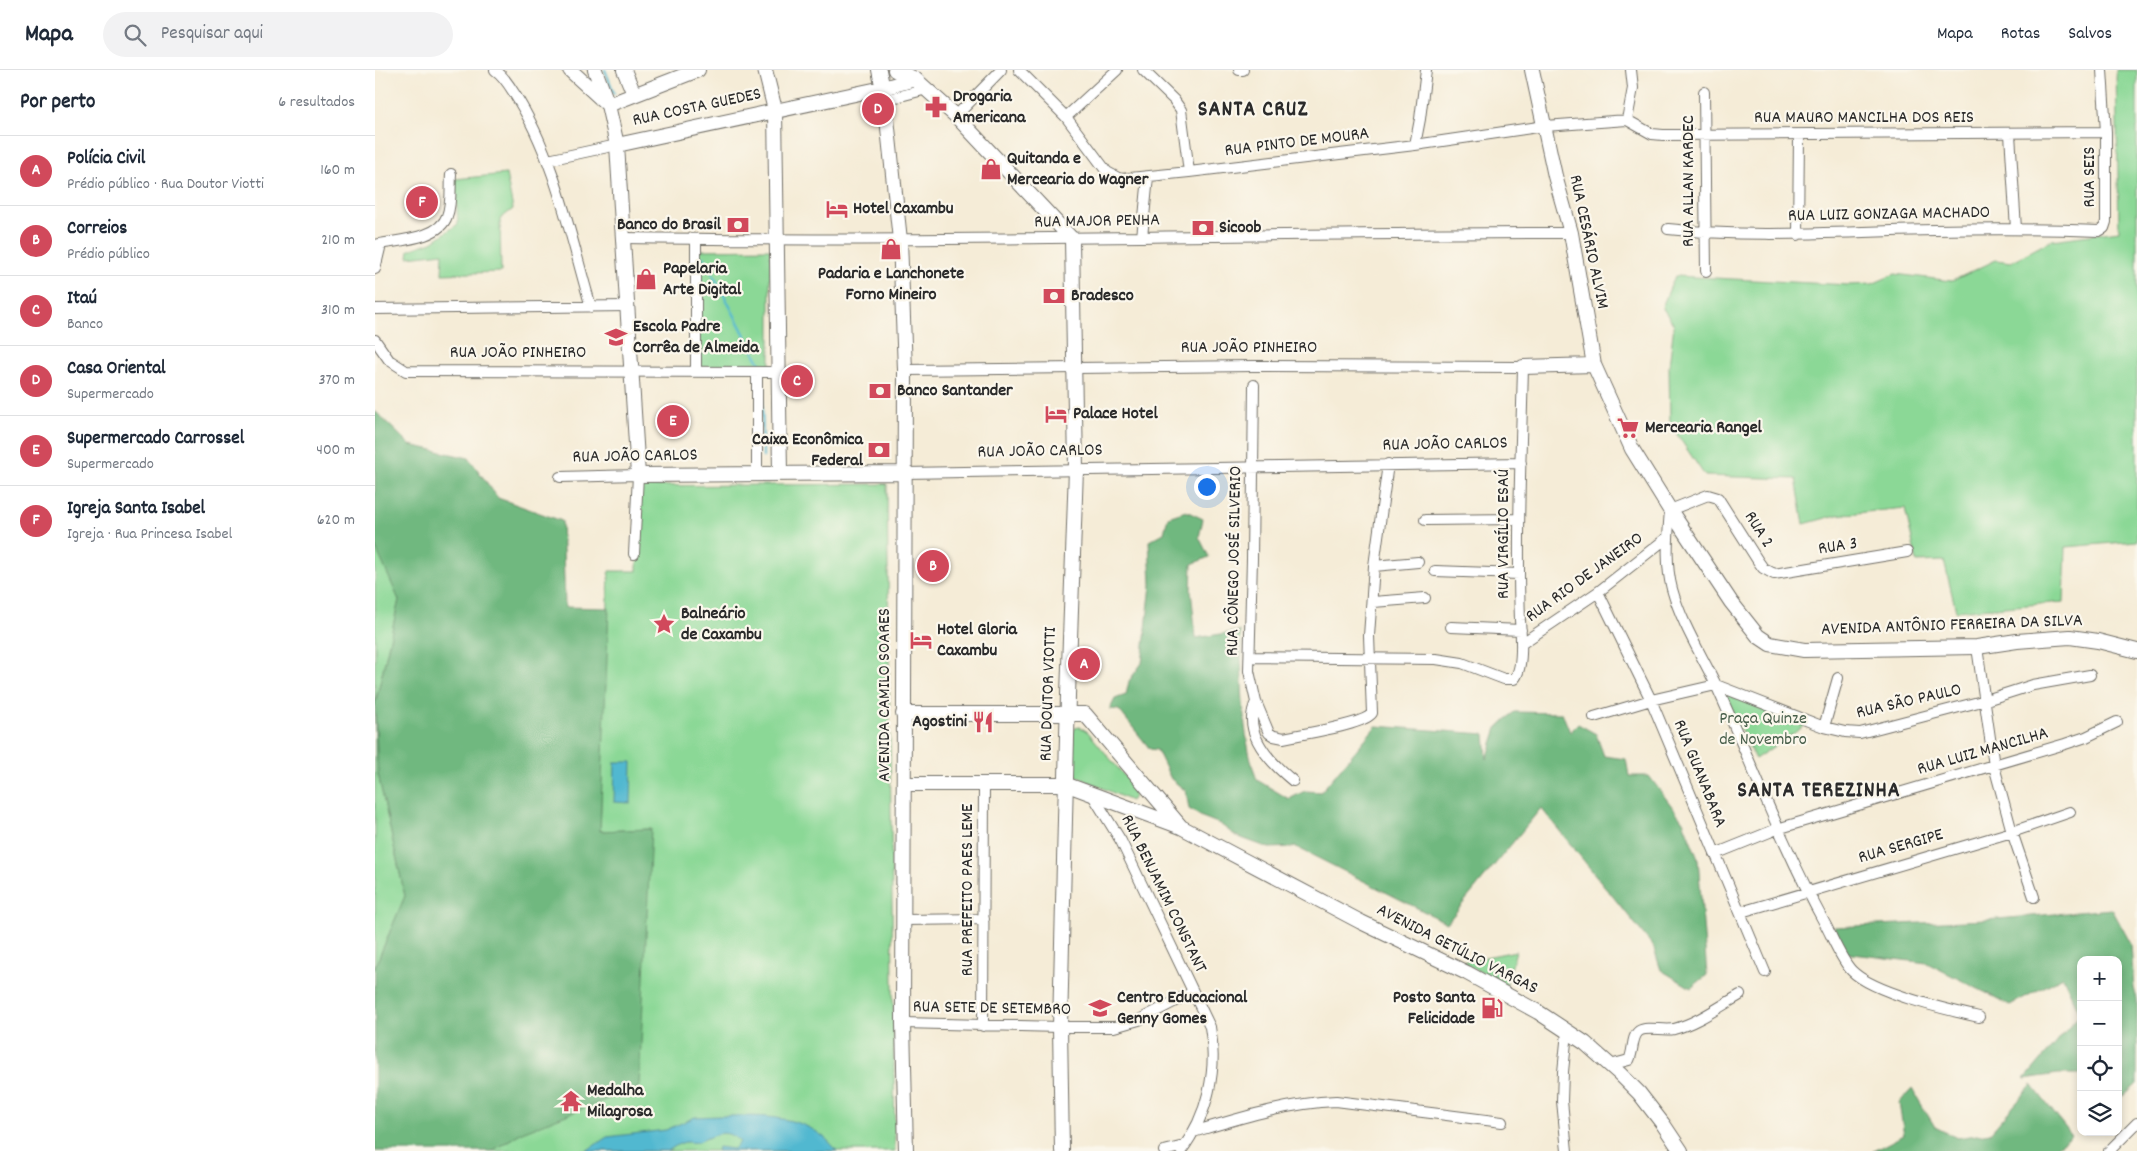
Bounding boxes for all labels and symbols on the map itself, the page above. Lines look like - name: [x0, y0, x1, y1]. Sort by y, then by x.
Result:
- street label: RUA COSTA GUEDES: [630, 82, 764, 134]
- place label: Drogaria Americana: [953, 85, 1026, 131]
- pin: D: [862, 90, 894, 128]
- pharmacy icon: Drogaria Americana: [923, 94, 949, 120]
- district label: SANTA CRUZ: [1198, 95, 1308, 126]
- street label: RUA MAURO MANCILHA DOS REIS: [1754, 106, 1974, 131]
- street label: RUA ALLAN KARDEC: [1677, 115, 1702, 247]
- street label: RUA PINTO DE MOURA: [1223, 122, 1371, 164]
- street label: RUA SEIS: [2078, 146, 2103, 208]
- place label: Quitanda e Mercearia do Wagner: [1007, 147, 1149, 193]
- shop icon: Quitanda e Mercearia do Wagner: [978, 156, 1004, 182]
- street label: RUA CESÁRIO ALVIM: [1562, 173, 1614, 311]
- pin: F: [406, 183, 438, 221]
- hotel icon: Hotel Caxambu: [824, 196, 850, 222]
- place label: Hotel Caxambu: [853, 197, 954, 222]
- street label: RUA LUIZ GONZAGA MACHADO: [1788, 201, 1990, 229]
- street label: RUA MAJOR PENHA: [1034, 208, 1160, 236]
- bank icon: Banco do Brasil: [725, 212, 751, 238]
- place label: Banco do Brasil: [617, 213, 722, 238]
- bank icon: Sicoob: [1190, 215, 1216, 241]
- place label: Sicoob: [1219, 216, 1261, 241]
- shop icon: Padaria e Lanchonete Forno Mineiro: [878, 236, 904, 262]
- place label: Papelaria Arte Digital: [663, 257, 742, 303]
- place label: Padaria e Lanchonete Forno Mineiro: [818, 262, 964, 308]
- shop icon: Papelaria Arte Digital: [633, 266, 659, 292]
- bank icon: Bradesco: [1041, 283, 1067, 309]
- place label: Bradesco: [1071, 284, 1134, 309]
- place label: Escola Padre Corrêa de Almeida: [633, 315, 759, 361]
- school or university icon: Escola Padre Corrêa de Almeida: [603, 324, 629, 350]
- street label: RUA JOÃO PINHEIRO: [1181, 336, 1317, 361]
- street label: RUA JOÃO PINHEIRO: [450, 341, 586, 366]
- pin: C: [781, 362, 813, 400]
- bank icon: Banco Santander: [867, 378, 893, 404]
- place label: Banco Santander: [897, 379, 1013, 404]
- hotel icon: Palace Hotel: [1043, 401, 1069, 427]
- pin: E: [657, 402, 689, 440]
- place label: Palace Hotel: [1073, 402, 1158, 427]
- supermarket icon: Mercearia Rangel: [1615, 415, 1641, 441]
- place label: Mercearia Rangel: [1645, 416, 1763, 441]
- place label: Caixa Econômica Federal: [752, 428, 864, 474]
- street label: RUA JOÃO CARLOS: [1382, 431, 1508, 459]
- bank icon: Caixa Econômica Federal: [866, 437, 892, 463]
- street label: RUA JOÃO CARLOS: [977, 438, 1103, 466]
- street label: RUA JOÃO CARLOS: [572, 443, 698, 471]
- street label: RUA CÔNEGO JOSÉ SILVERIO: [1221, 466, 1249, 656]
- street label: RUA VIRGÍLIO ESAÚ: [1492, 469, 1517, 599]
- your location: [1194, 474, 1220, 500]
- street label: RUA 2: [1737, 507, 1779, 553]
- street label: RUA RIO DE JANEIRO: [1521, 527, 1649, 629]
- street label: RUA 3: [1817, 532, 1859, 562]
- pin: B: [917, 547, 949, 585]
- place label: Balneário de Caxambu: [681, 602, 762, 648]
- street label: AVENIDA CAMILO SOARES: [873, 608, 898, 782]
- street label: AVENIDA ANTÔNIO FERREIRA DA SILVA: [1821, 609, 2083, 643]
- place icon: Balneário de Caxambu: [651, 611, 677, 637]
- place label: Hotel Gloria Caxambu: [937, 618, 1018, 664]
- street label: RUA DOUTOR VIOTTI: [1034, 626, 1064, 762]
- hotel icon: Hotel Gloria Caxambu: [908, 627, 934, 653]
- pin: A: [1068, 645, 1100, 683]
- street label: RUA SÃO PAULO: [1854, 678, 1964, 726]
- park label: Praça Quinze de Novembro: [1719, 707, 1807, 753]
- restaurant icon: Agostini: [970, 709, 996, 735]
- place label: Agostini: [912, 710, 968, 735]
- street label: RUA GUANABARA: [1666, 716, 1732, 832]
- street label: RUA LUIZ MANCILHA: [1915, 721, 2052, 783]
- district label: SANTA TEREZINHA: [1737, 776, 1901, 807]
- street label: RUA PREFEITO PAES LEME: [956, 804, 981, 976]
- street label: RUA BENJAMIM CONSTANT: [1114, 811, 1212, 977]
- street label: RUA SERGIPE: [1856, 823, 1946, 871]
- street label: AVENIDA GETÚLIO VARGAS: [1372, 898, 1542, 1002]
- place label: Centro Educacional Genny Gomes: [1117, 986, 1248, 1032]
- place label: Posto Santa Felicidade: [1393, 986, 1476, 1032]
- street label: RUA SETE DE SETEMBRO: [913, 995, 1071, 1023]
- school or university icon: Centro Educacional Genny Gomes: [1087, 995, 1113, 1021]
- fuel station icon: Posto Santa Felicidade: [1479, 995, 1505, 1021]
- place label: Medalha Milagrosa: [587, 1079, 653, 1125]
- temple icon: Medalha Milagrosa: [558, 1088, 584, 1114]

